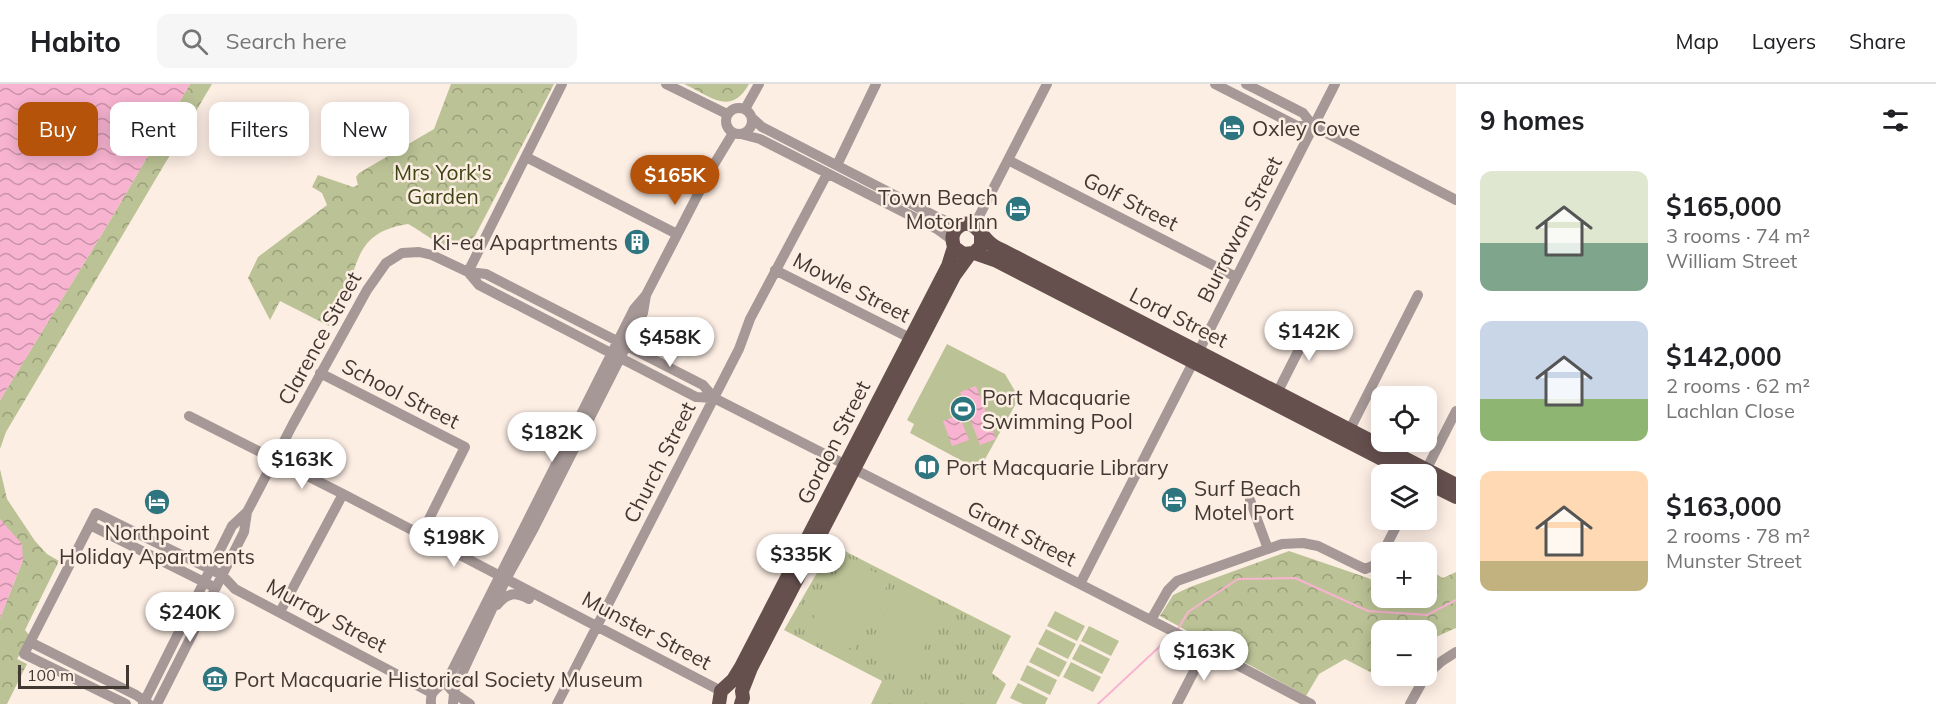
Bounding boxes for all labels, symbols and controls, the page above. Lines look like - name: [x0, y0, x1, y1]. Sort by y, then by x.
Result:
- search box: [157, 14, 577, 68]
- text: Habito: [30, 24, 121, 59]
- icon: search: [178, 25, 211, 58]
- text: Search here: [226, 27, 347, 55]
- text: Map: [1676, 28, 1719, 54]
- text: Layers: [1752, 28, 1816, 54]
- text: Share: [1849, 28, 1906, 54]
- chip: Buy: [18, 102, 98, 156]
- chip: Rent: [110, 102, 197, 156]
- chip: Filters: [209, 102, 309, 156]
- chip: New: [321, 102, 409, 156]
- text: 9 homes: [1480, 104, 1584, 137]
- icon: filters: [1879, 104, 1912, 137]
- hotel icon: Oxley Cove: [1217, 113, 1247, 143]
- place label: Oxley Cove: [1252, 115, 1360, 141]
- street label: Burrawan Street: [1191, 152, 1287, 306]
- pin: $165K: [633, 155, 717, 206]
- park label: Mrs York's Garden: [394, 159, 492, 209]
- text: $165K: [644, 162, 706, 187]
- street label: Golf Street: [1079, 166, 1183, 236]
- place label: Town Beach Motor Inn: [878, 184, 998, 234]
- text: $165,000: [1666, 190, 1782, 223]
- hotel icon: Town Beach Motor Inn: [1003, 194, 1033, 224]
- icon: home: [1528, 195, 1600, 267]
- text: 3 rooms · 74 m²: [1666, 223, 1810, 248]
- building icon: Ki-ea Apaprtments: [622, 227, 652, 257]
- place label: Ki-ea Apaprtments: [432, 229, 618, 255]
- street label: Mowle Street: [789, 246, 915, 328]
- text: William Street: [1666, 248, 1797, 273]
- street label: Clarence Street: [272, 267, 366, 409]
- street label: Lord Street: [1125, 281, 1233, 353]
- pin: $142K: [1267, 311, 1351, 362]
- pin: $458K: [628, 317, 712, 368]
- text: $142K: [1278, 318, 1340, 343]
- text: $458K: [639, 324, 701, 349]
- text: $142,000: [1666, 340, 1782, 373]
- icon: home: [1528, 345, 1600, 417]
- street label: School Street: [338, 352, 464, 434]
- text: 2 rooms · 62 m²: [1666, 373, 1810, 398]
- street label: Gordon Street: [791, 376, 875, 508]
- place label: Port Macquarie Swimming Pool: [982, 384, 1133, 434]
- map controls: [1371, 386, 1437, 686]
- button: locate: [1371, 386, 1437, 452]
- sports icon: Port Macquarie Swimming Pool: [948, 394, 978, 424]
- street label: Church Street: [617, 397, 701, 527]
- text: Lachlan Close: [1666, 398, 1795, 423]
- pin: $182K: [510, 412, 594, 463]
- text: $182K: [521, 419, 583, 444]
- pin: $163K: [260, 439, 344, 490]
- text: $163K: [271, 446, 333, 471]
- library icon: Port Macquarie Library: [912, 452, 942, 482]
- place label: Port Macquarie Library: [946, 454, 1168, 480]
- button: layers: [1371, 464, 1437, 530]
- place label: Surf Beach Motel Port: [1194, 475, 1301, 525]
- hotel icon: Surf Beach Motel Port: [1159, 485, 1189, 515]
- hotel icon: Northpoint Holiday Apartments: [142, 487, 172, 517]
- text: $163,000: [1666, 490, 1782, 523]
- street label: Grant Street: [963, 494, 1081, 572]
- icon: home: [1528, 495, 1600, 567]
- pin: $198K: [412, 517, 496, 568]
- place label: Northpoint Holiday Apartments: [59, 519, 255, 569]
- text: 2 rooms · 78 m²: [1666, 523, 1810, 548]
- text: $198K: [423, 524, 485, 549]
- pin: $335K: [759, 534, 843, 585]
- text: $335K: [770, 541, 832, 566]
- button: +: [1371, 542, 1437, 608]
- text: Munster Street: [1666, 548, 1802, 573]
- street label: Murray Street: [262, 572, 392, 658]
- street label: Munster Street: [578, 585, 716, 675]
- pin: $240K: [148, 592, 232, 643]
- text: $240K: [159, 599, 221, 624]
- button: −: [1371, 620, 1437, 686]
- pin: $163K: [1162, 631, 1246, 682]
- text: $163K: [1173, 638, 1235, 663]
- scale bar: [18, 662, 129, 690]
- museum icon: Port Macquarie Historical Society Museum: [200, 664, 230, 694]
- text: 100 m: [27, 665, 74, 685]
- place label: Port Macquarie Historical Society Museum: [234, 666, 643, 692]

